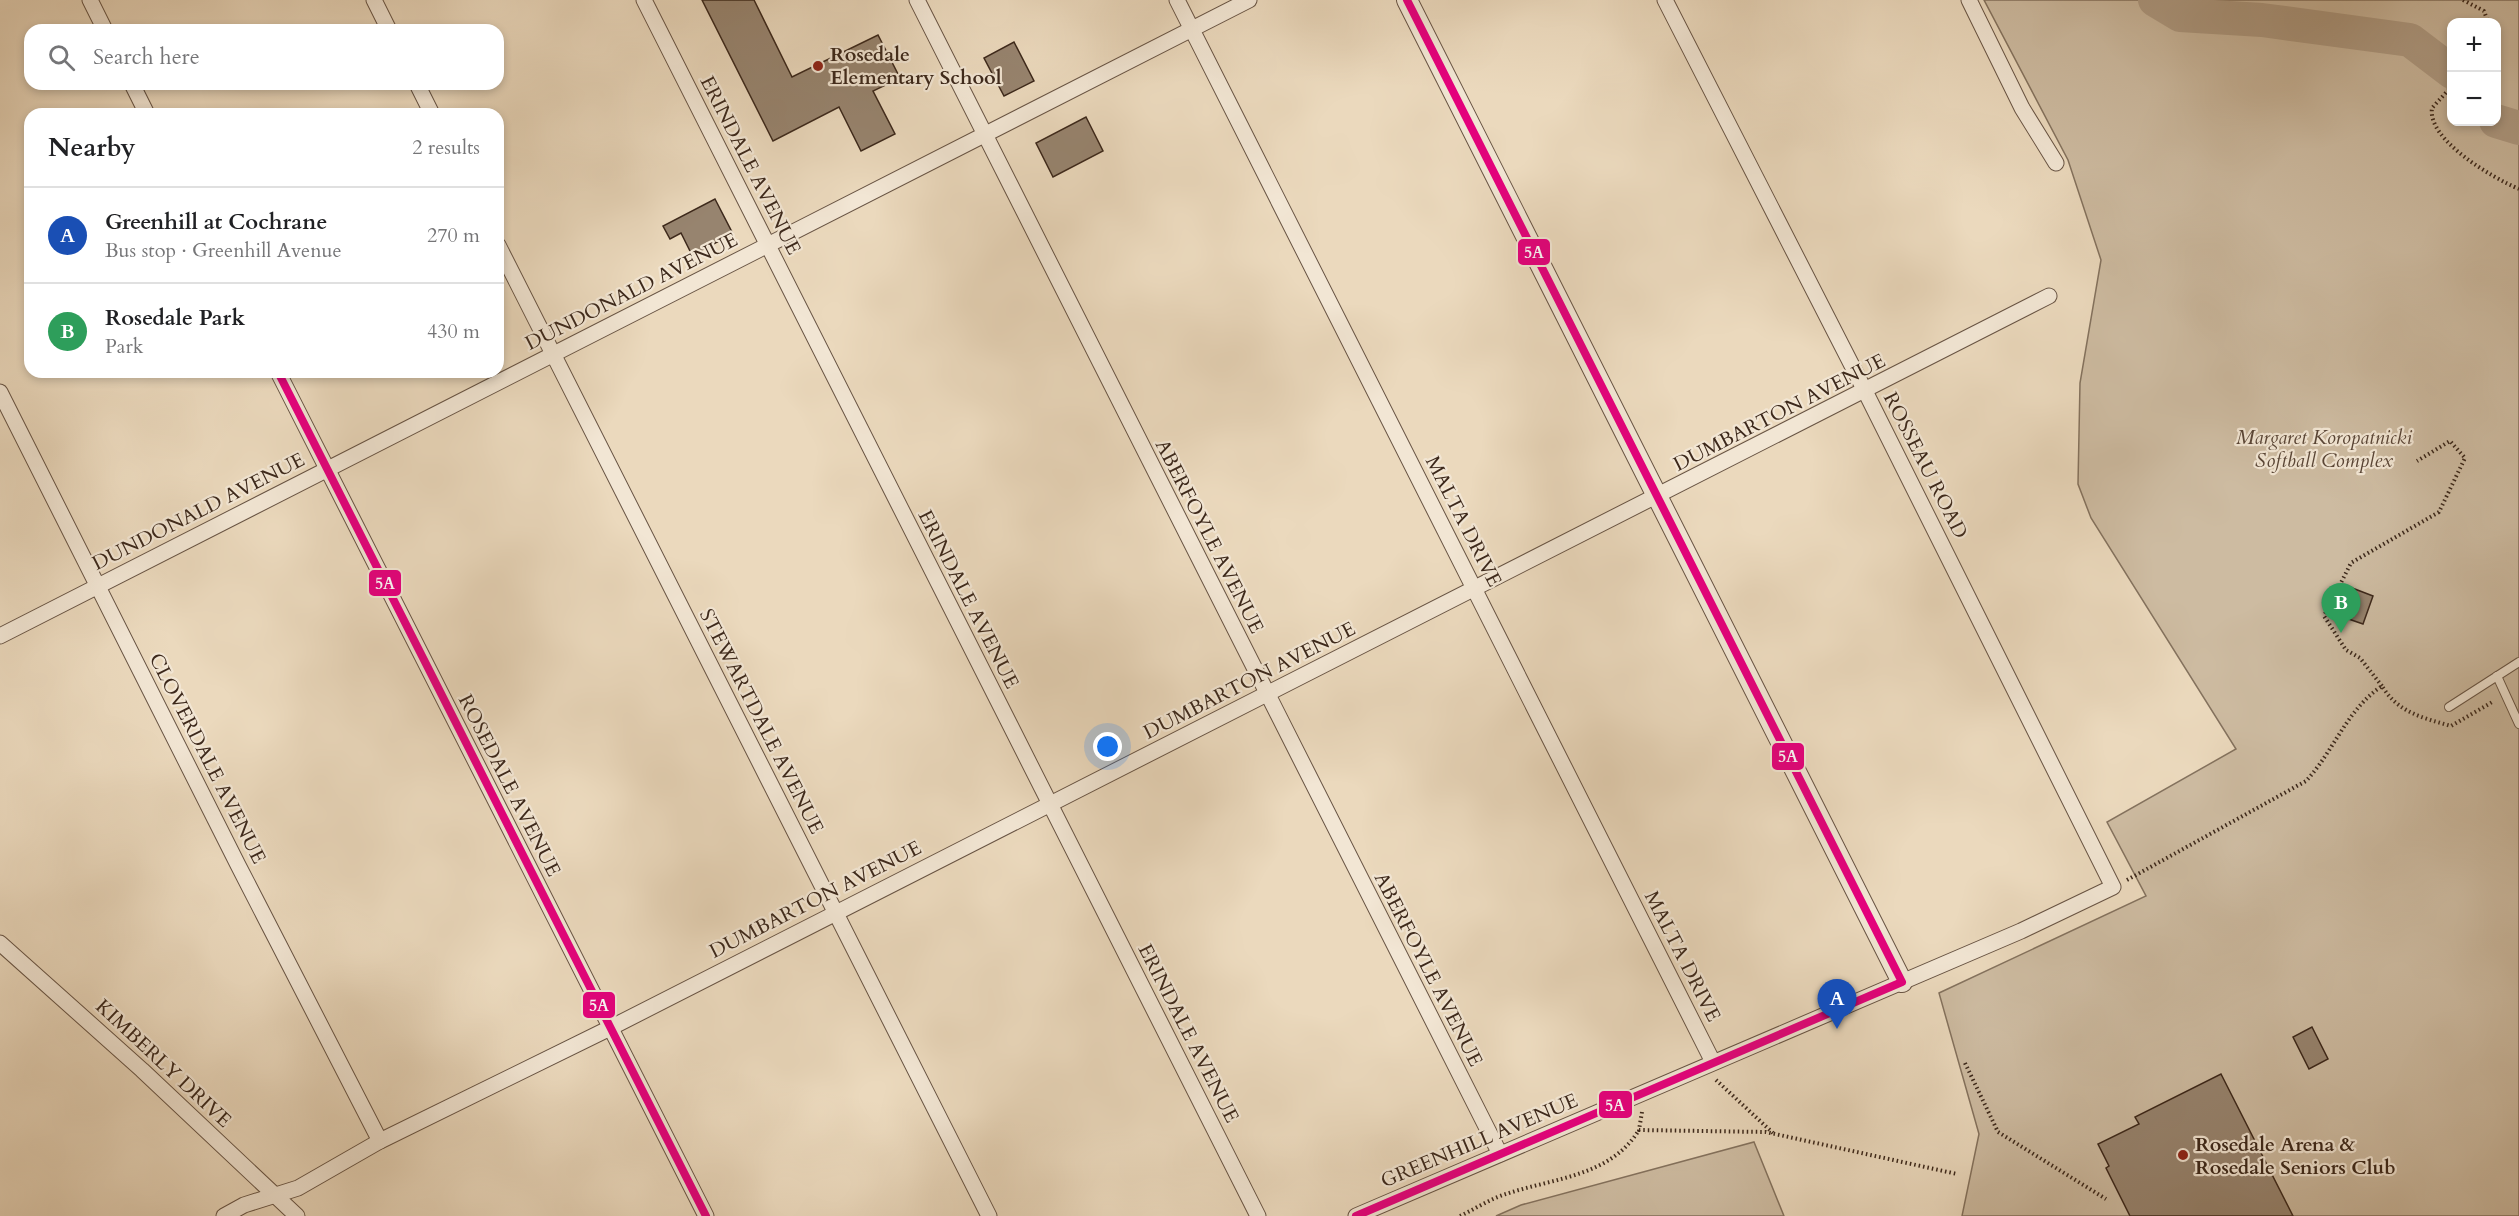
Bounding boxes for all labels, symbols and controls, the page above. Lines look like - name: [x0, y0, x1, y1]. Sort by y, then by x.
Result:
- map controls: [2447, 18, 2501, 126]
- button: +: [2447, 18, 2501, 72]
- search box: [24, 24, 504, 90]
- icon: search: [45, 41, 78, 74]
- place label: Rosedale Elementary School: [830, 41, 1002, 91]
- text: Search here: [93, 42, 200, 72]
- marker: Rosedale Elementary School: [811, 59, 825, 73]
- street label: ERINDALE AVENUE: [694, 71, 807, 259]
- button: −: [2447, 72, 2501, 126]
- text: Nearby: [48, 130, 136, 165]
- text: 2 results: [412, 134, 480, 161]
- text: Greenhill at Cochrane: [105, 207, 327, 237]
- text: A: [60, 222, 75, 249]
- text: 270 m: [427, 222, 480, 249]
- street label: DUNDONALD AVENUE: [520, 226, 742, 357]
- text: Bus stop · Greenhill Avenue: [105, 237, 342, 264]
- line badge: 5A: [1517, 238, 1551, 266]
- text: 5A: [1524, 242, 1544, 264]
- text: Rosedale Park: [105, 303, 245, 333]
- text: B: [60, 318, 75, 345]
- text: 430 m: [427, 318, 480, 345]
- text: Park: [105, 333, 143, 360]
- street label: DUMBARTON AVENUE: [1669, 347, 1890, 478]
- street label: ROSSEAU ROAD: [1877, 387, 1974, 543]
- park label: Margaret Koropatnicki Softball Complex: [2236, 424, 2412, 474]
- street label: ABERFOYLE AVENUE: [1149, 435, 1270, 638]
- street label: DUNDONALD AVENUE: [87, 446, 309, 577]
- street label: MALTA DRIVE: [1419, 451, 1508, 591]
- street label: ERINDALE AVENUE: [912, 505, 1025, 693]
- line badge: 5A: [368, 569, 402, 597]
- text: 5A: [375, 573, 395, 595]
- pin: B: [2322, 584, 2360, 633]
- street label: STEWARTDALE AVENUE: [693, 604, 830, 838]
- street label: DUMBARTON AVENUE: [1139, 615, 1360, 746]
- street label: CLOVERDALE AVENUE: [143, 648, 272, 868]
- street label: ROSEDALE AVENUE: [452, 690, 567, 881]
- your location: [1093, 732, 1122, 761]
- line badge: 5A: [1771, 742, 1805, 771]
- text: 5A: [1778, 746, 1798, 768]
- street label: DUMBARTON AVENUE: [705, 834, 926, 965]
- street label: ABERFOYLE AVENUE: [1368, 868, 1489, 1071]
- street label: MALTA DRIVE: [1638, 886, 1727, 1026]
- street label: ERINDALE AVENUE: [1132, 939, 1245, 1127]
- pin: A: [1818, 980, 1856, 1029]
- line badge: 5A: [582, 991, 616, 1019]
- street label: KIMBERLY DRIVE: [90, 993, 237, 1133]
- text: 5A: [589, 995, 609, 1017]
- street label: GREENHILL AVENUE: [1377, 1087, 1582, 1194]
- line badge: 5A: [1598, 1090, 1633, 1119]
- text: 5A: [1605, 1095, 1625, 1117]
- place label: Rosedale Arena & Rosedale Seniors Club: [2195, 1131, 2396, 1181]
- marker: Rosedale Arena & Rosedale Seniors Club: [2176, 1148, 2190, 1162]

